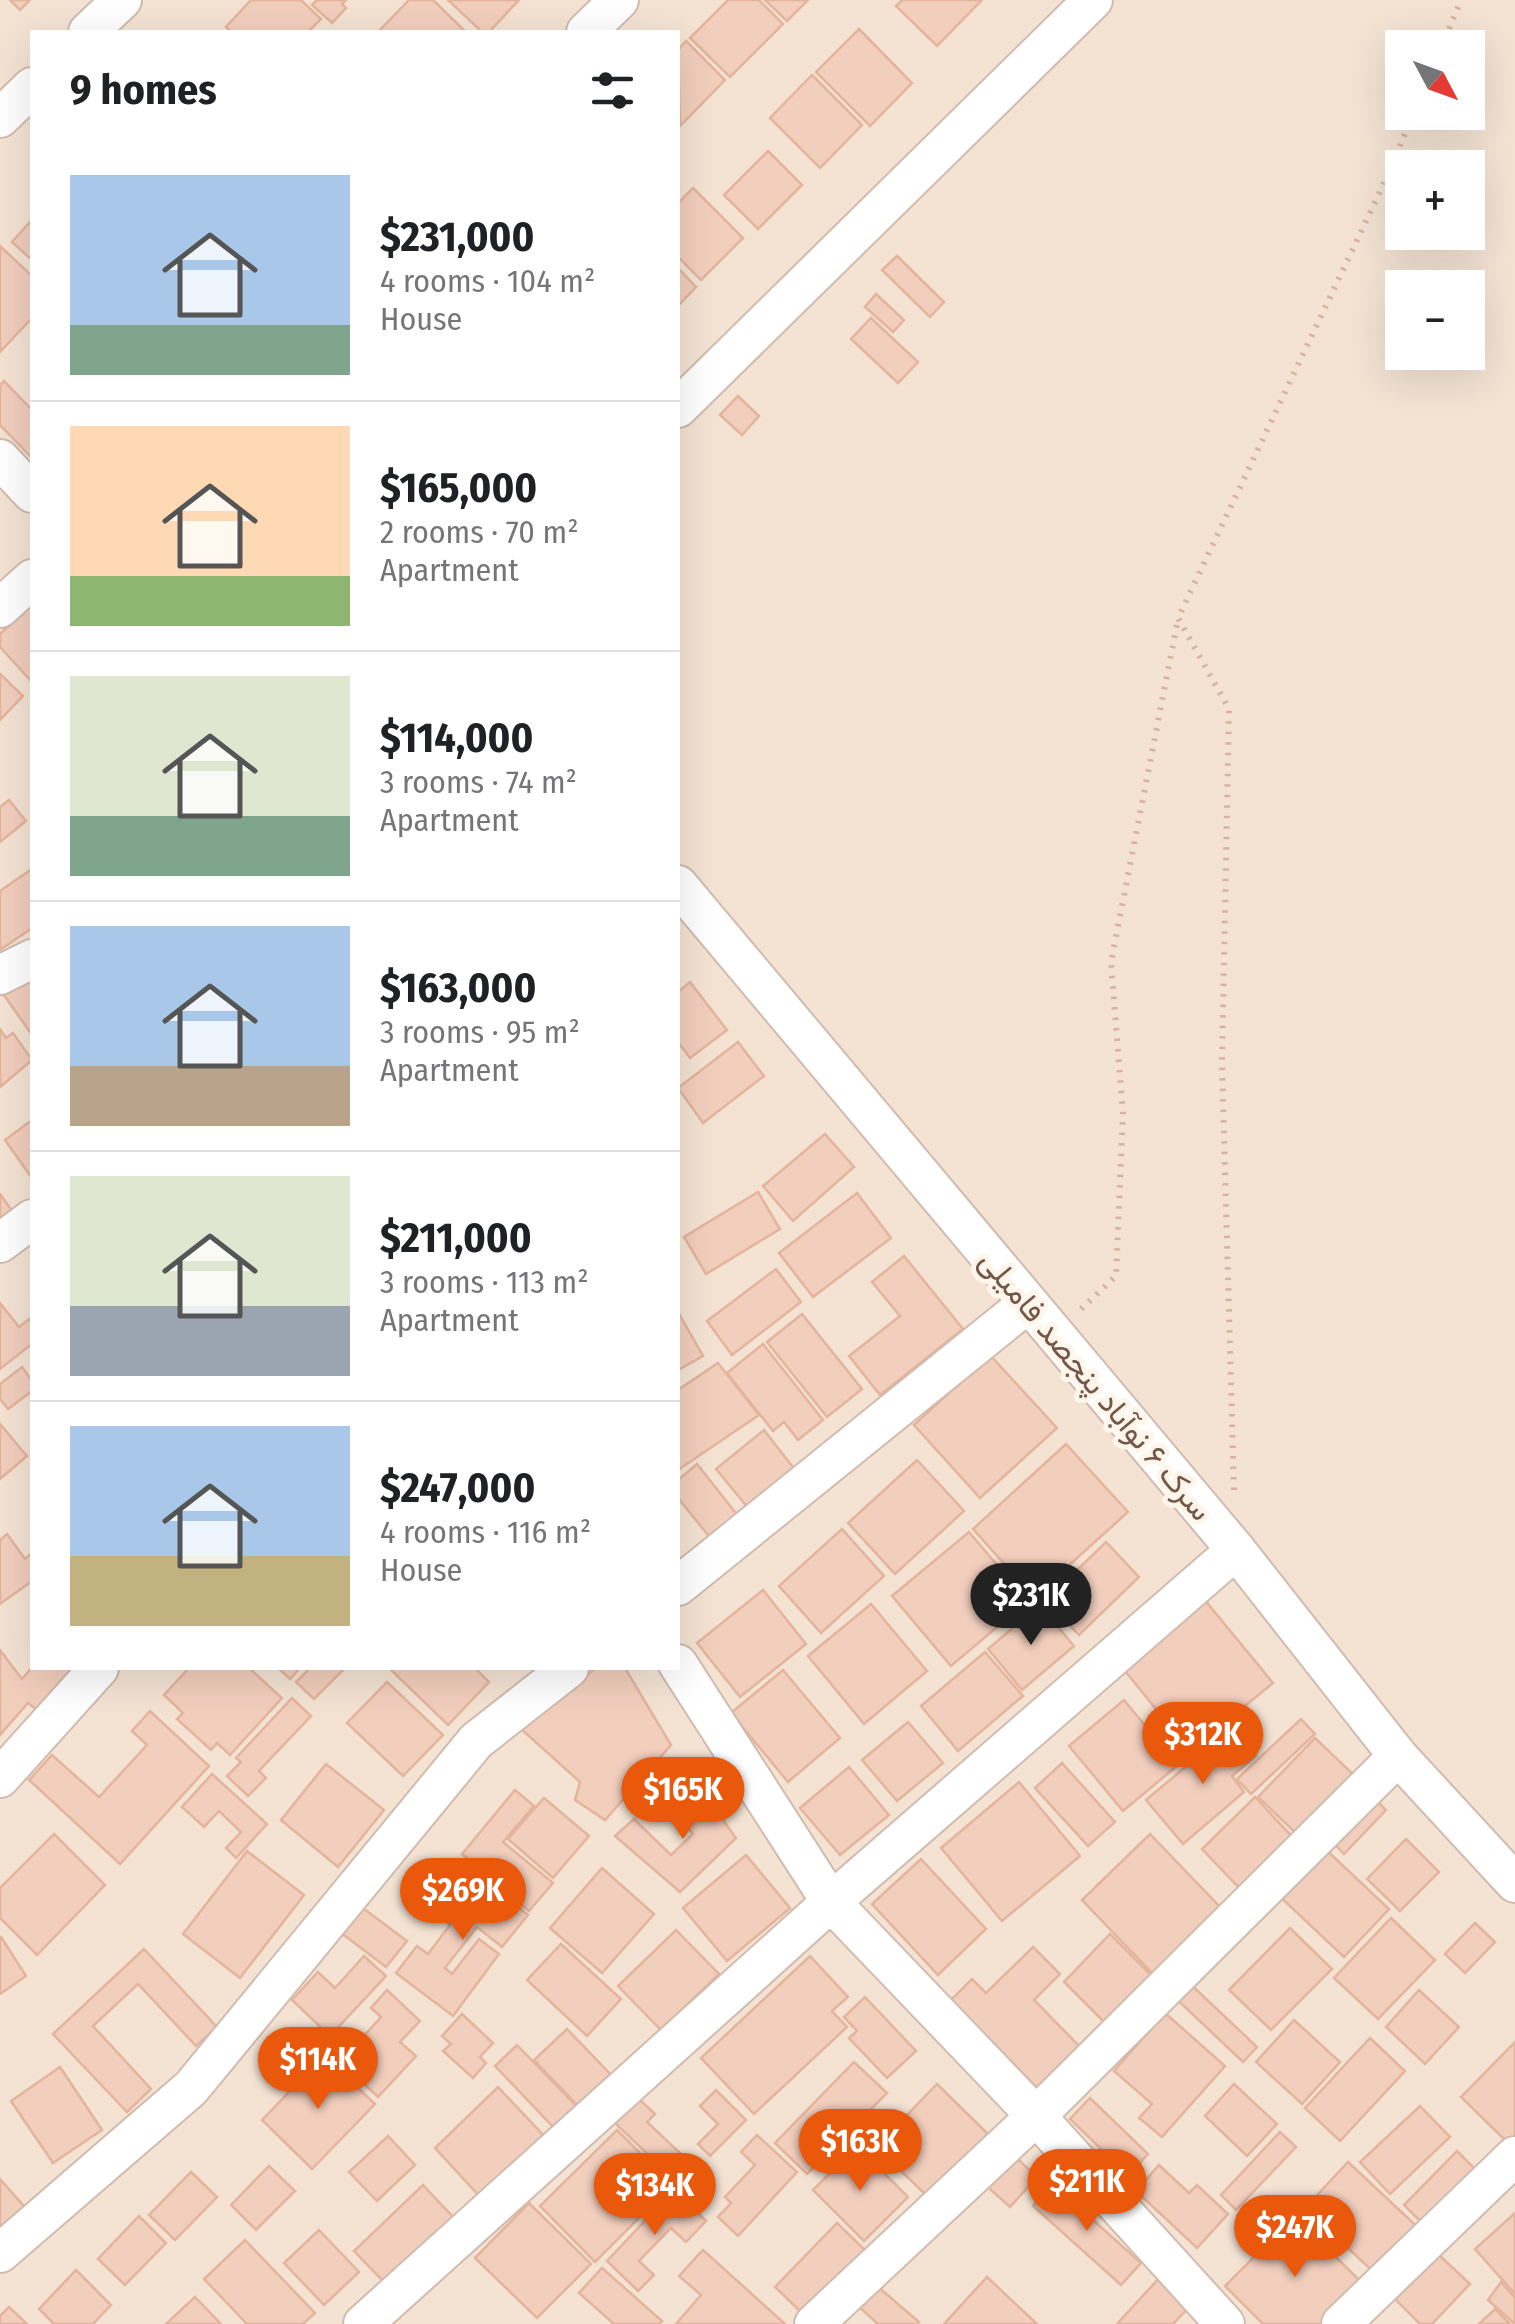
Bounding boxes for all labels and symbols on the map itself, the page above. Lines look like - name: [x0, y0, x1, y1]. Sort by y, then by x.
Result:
- north arrow: [1385, 30, 1485, 130]
- street label: سرک ۶ نوآباد پنجصد فامیلی: [969, 1242, 1220, 1530]
- pin: $231K: [961, 1563, 1101, 1648]
- pin: $312K: [1133, 1702, 1273, 1787]
- pin: $165K: [613, 1757, 753, 1842]
- pin: $269K: [393, 1858, 533, 1943]
- pin: $114K: [248, 2027, 388, 2112]
- pin: $163K: [790, 2109, 930, 2194]
- pin: $211K: [1017, 2149, 1157, 2234]
- pin: $134K: [585, 2153, 725, 2238]
- pin: $247K: [1225, 2195, 1365, 2280]

